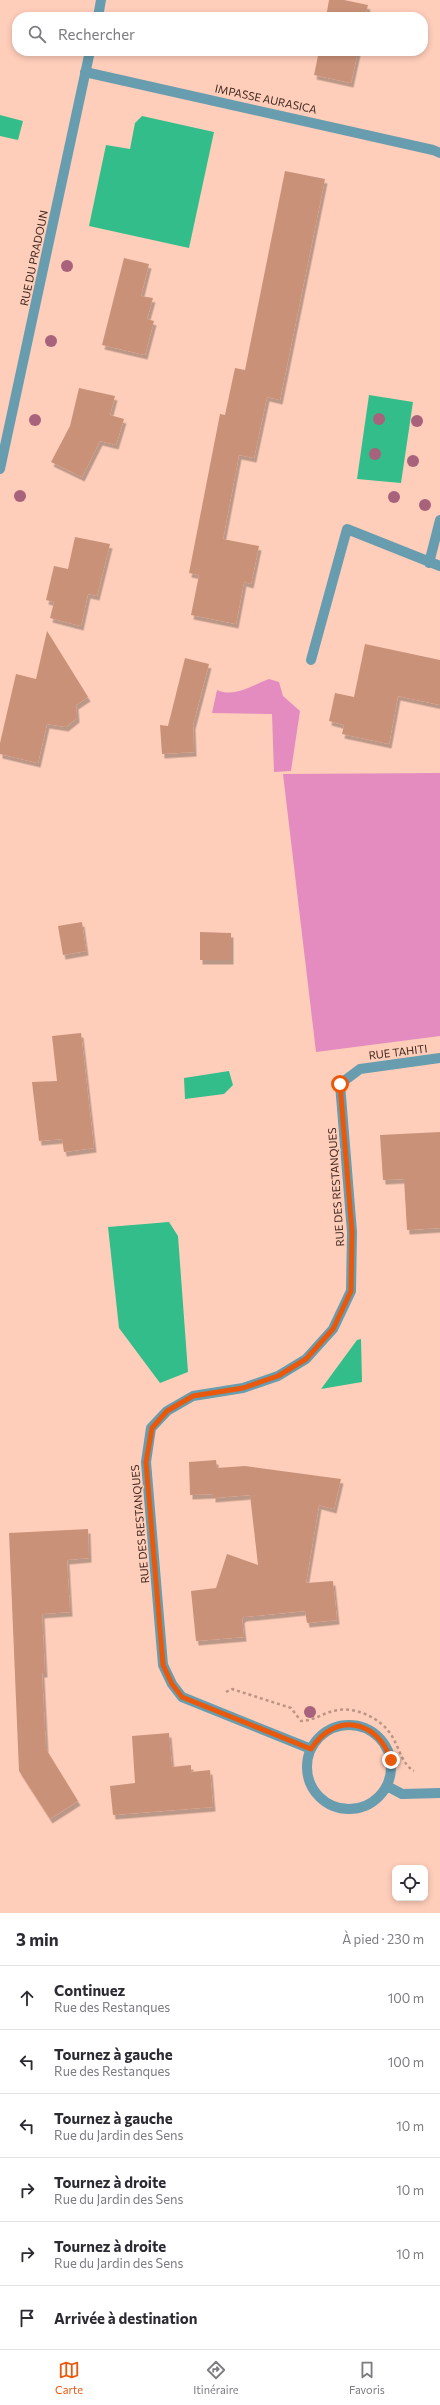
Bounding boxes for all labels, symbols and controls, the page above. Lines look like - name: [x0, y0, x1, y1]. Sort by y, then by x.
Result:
- search box: [12, 12, 428, 56]
- icon: search: [26, 23, 48, 45]
- text: Rechercher: [58, 25, 135, 43]
- street label: IMPASSE AURASICA: [214, 81, 319, 116]
- street label: RUE DU PRADOUN: [17, 209, 50, 307]
- street label: RUE TAHITI: [368, 1041, 428, 1062]
- route start: [331, 1075, 349, 1093]
- street label: RUE DES RESTANQUES: [325, 1127, 346, 1247]
- street label: RUE DES RESTANQUES: [128, 1464, 151, 1584]
- route end: [382, 1751, 400, 1769]
- map controls: [392, 1865, 428, 1901]
- button: locate: [392, 1865, 428, 1901]
- text: 3 min: [16, 1929, 59, 1950]
- text: À pied · 230 m: [342, 1931, 424, 1947]
- text: Continuez: [54, 1981, 125, 1999]
- icon: ahead: [16, 1987, 38, 2009]
- text: 100 m: [388, 1990, 424, 2006]
- text: Rue des Restanques: [54, 1999, 170, 2015]
- text: Tournez à gauche: [54, 2045, 173, 2063]
- icon: left: [16, 2051, 38, 2073]
- text: 100 m: [388, 2054, 424, 2070]
- text: Rue des Restanques: [54, 2063, 170, 2079]
- text: Tournez à gauche: [54, 2109, 173, 2127]
- icon: left: [16, 2115, 38, 2137]
- text: 10 m: [396, 2118, 424, 2134]
- text: Rue du Jardin des Sens: [54, 2127, 183, 2143]
- text: Tournez à droite: [54, 2173, 166, 2191]
- icon: right: [16, 2179, 38, 2201]
- text: 10 m: [396, 2182, 424, 2198]
- text: Rue du Jardin des Sens: [54, 2191, 183, 2207]
- text: Tournez à droite: [54, 2237, 166, 2255]
- icon: right: [16, 2243, 38, 2265]
- text: 10 m: [396, 2246, 424, 2262]
- text: Rue du Jardin des Sens: [54, 2255, 183, 2271]
- icon: arrive: [16, 2307, 38, 2329]
- text: Arrivée à destination: [54, 2309, 197, 2327]
- tab: Carte: [55, 2359, 83, 2396]
- tab: Itinéraire: [193, 2359, 239, 2396]
- tab: Favoris: [349, 2359, 385, 2396]

